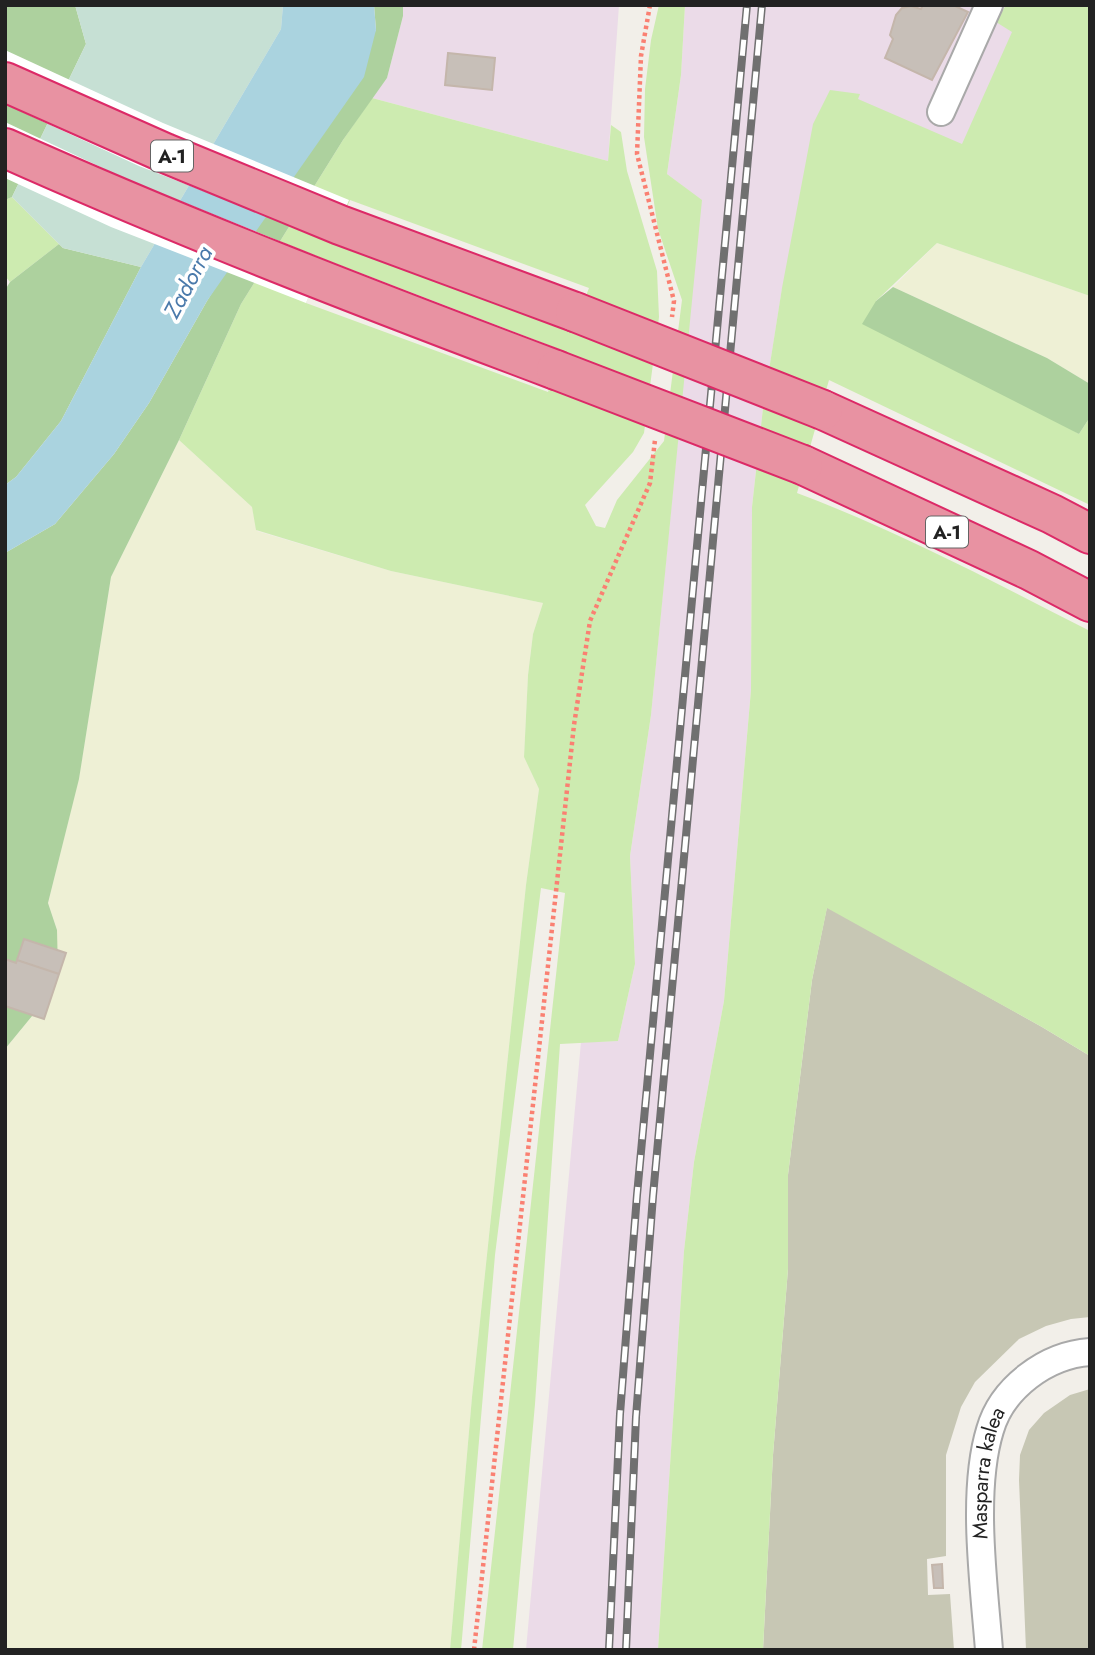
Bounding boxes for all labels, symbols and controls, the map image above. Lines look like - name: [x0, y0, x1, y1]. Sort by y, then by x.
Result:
- road number: A-1: [151, 140, 193, 172]
- water label: Zadorra: [154, 239, 221, 325]
- road number: A-1: [926, 516, 968, 548]
- street label: Masparra kalea: [965, 1401, 1013, 1540]

